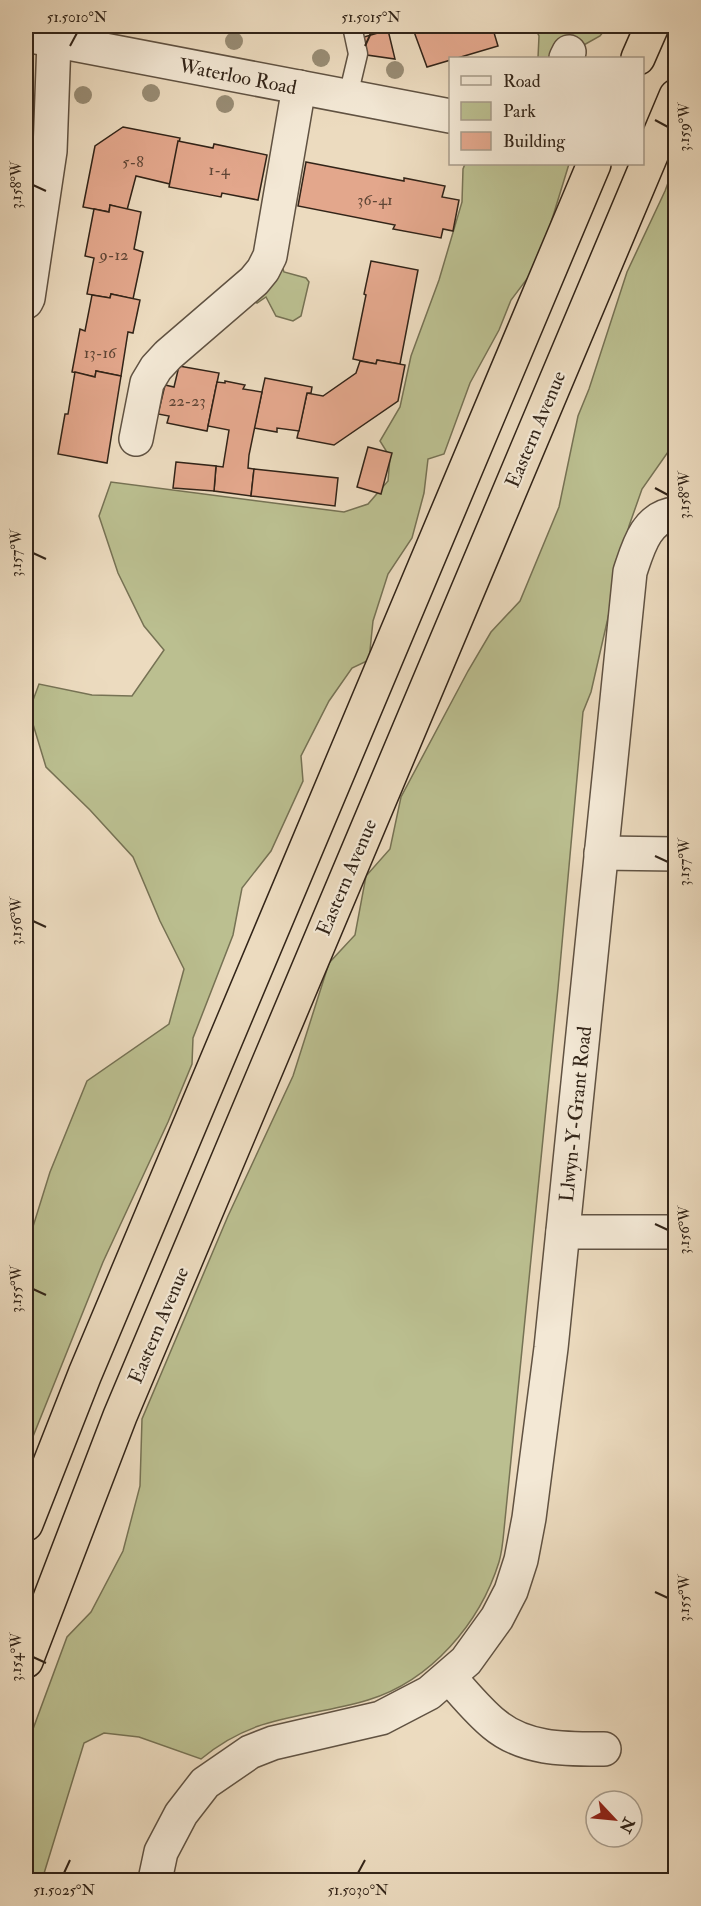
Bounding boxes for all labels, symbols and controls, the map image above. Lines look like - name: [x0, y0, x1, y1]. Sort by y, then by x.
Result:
- text: 51.5010°N: [47, 8, 108, 27]
- text: 51.5015°N: [341, 8, 401, 27]
- street label: Waterloo Road: [176, 53, 299, 100]
- legend: [449, 57, 644, 165]
- text: Road: [503, 70, 541, 93]
- text: Park: [503, 100, 536, 123]
- text: 3.159°W: [675, 102, 694, 151]
- text: Building: [503, 130, 566, 153]
- house number: 5-8: [122, 152, 144, 172]
- text: 3.158°W: [7, 160, 26, 209]
- house number: 1-4: [208, 160, 231, 180]
- house number: 36-41: [357, 190, 393, 210]
- house number: 9-12: [99, 245, 128, 265]
- house number: 13-16: [84, 343, 117, 363]
- street label: Eastern Avenue: [500, 367, 571, 491]
- house number: 22-23: [168, 391, 206, 411]
- text: 3.158°W: [675, 470, 694, 519]
- text: 3.157°W: [7, 528, 26, 577]
- street label: Eastern Avenue: [311, 815, 382, 939]
- text: 3.157°W: [675, 837, 694, 886]
- text: 3.156°W: [7, 896, 26, 945]
- street label: Llwyn-Y-Grant Road: [554, 1025, 597, 1203]
- text: 3.156°W: [675, 1205, 694, 1254]
- street label: Eastern Avenue: [123, 1263, 194, 1387]
- text: 3.155°W: [7, 1264, 26, 1313]
- text: 3.155°W: [675, 1573, 694, 1622]
- text: 3.154°W: [7, 1632, 26, 1681]
- north arrow: [584, 1789, 644, 1849]
- text: N: [614, 1813, 639, 1837]
- text: 51.5025°N: [33, 1881, 95, 1900]
- text: 51.5030°N: [328, 1881, 389, 1900]

